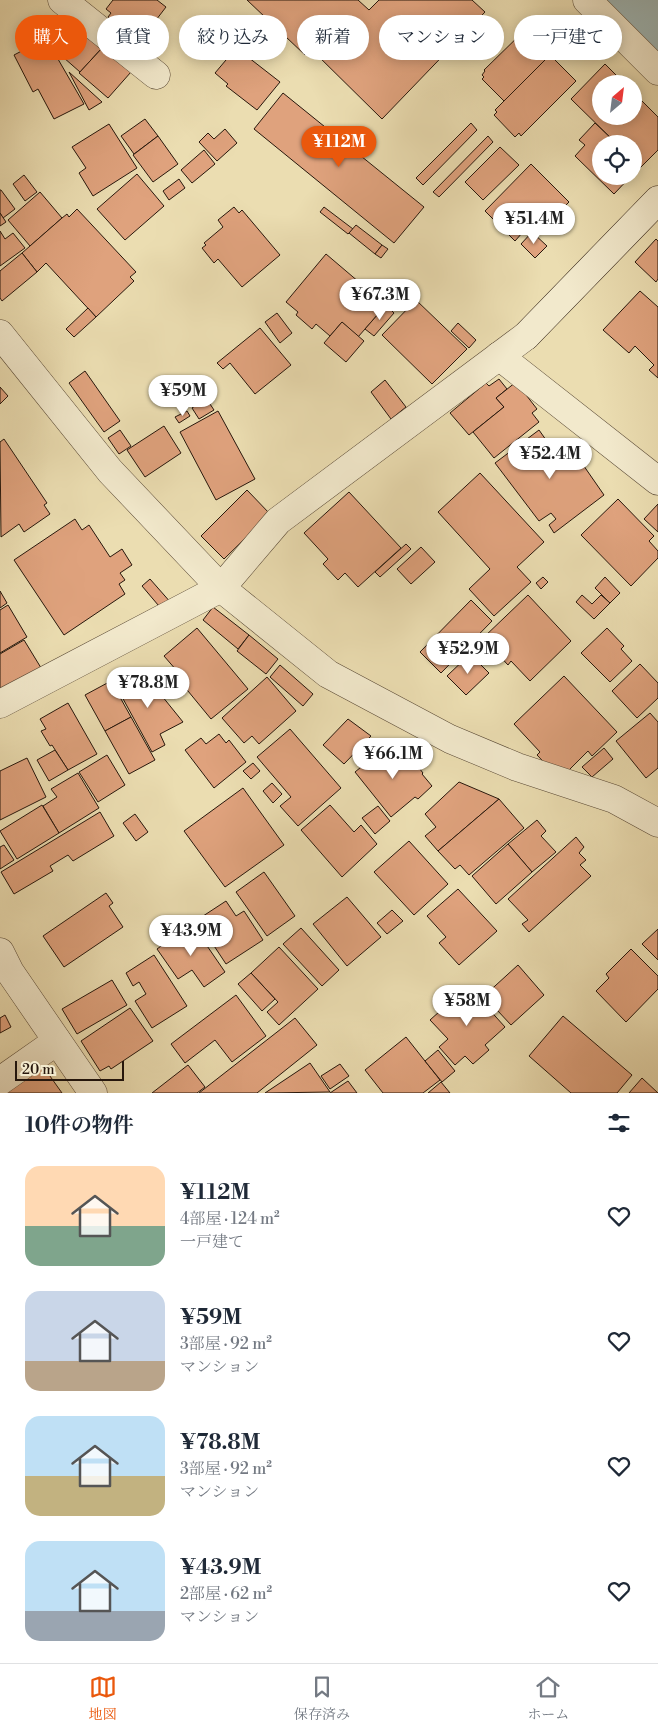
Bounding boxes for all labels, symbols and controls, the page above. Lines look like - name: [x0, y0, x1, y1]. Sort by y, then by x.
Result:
- chip: 購入: [15, 15, 87, 60]
- chip: 賃貸: [97, 15, 169, 60]
- chip: 絞り込み: [179, 15, 287, 60]
- chip: 新着: [297, 15, 369, 60]
- chip: マンション: [379, 15, 504, 60]
- chip: 一戸建て: [514, 15, 622, 60]
- north arrow: [592, 75, 642, 125]
- map controls: [592, 75, 642, 185]
- pin: ¥112M: [304, 126, 374, 168]
- text: ¥112M: [312, 132, 366, 152]
- button: locate: [592, 135, 642, 185]
- pin: ¥51.4M: [493, 202, 575, 245]
- text: ¥51.4M: [504, 209, 564, 229]
- pin: ¥67.3M: [339, 278, 421, 321]
- text: ¥67.3M: [350, 285, 410, 305]
- pin: ¥59M: [153, 374, 213, 417]
- text: ¥59M: [159, 381, 207, 401]
- pin: ¥52.4M: [509, 438, 591, 480]
- text: ¥52.4M: [519, 444, 581, 464]
- pin: ¥52.9M: [427, 632, 509, 675]
- text: ¥52.9M: [437, 639, 499, 659]
- pin: ¥78.8M: [107, 666, 189, 709]
- text: ¥78.8M: [117, 673, 179, 693]
- pin: ¥66.1M: [352, 738, 434, 780]
- text: ¥66.1M: [363, 744, 423, 764]
- pin: ¥43.9M: [150, 914, 232, 957]
- text: ¥43.9M: [160, 921, 222, 941]
- pin: ¥58M: [437, 984, 497, 1027]
- text: ¥58M: [443, 991, 491, 1011]
- scale bar: [15, 1058, 124, 1081]
- text: 20 m: [22, 1061, 54, 1079]
- icon: filters: [605, 1109, 633, 1137]
- text: 10件の物件: [25, 1113, 134, 1139]
- text: ¥112M: [180, 1180, 250, 1206]
- icon: home: [65, 1186, 125, 1246]
- icon: heart: [605, 1202, 633, 1230]
- text: 4部屋 · 124 m²: [180, 1209, 280, 1229]
- text: 一戸建て: [180, 1232, 244, 1252]
- text: ¥59M: [180, 1305, 242, 1331]
- icon: home: [65, 1311, 125, 1371]
- icon: heart: [605, 1327, 633, 1355]
- text: 3部屋 · 92 m²: [180, 1334, 272, 1354]
- text: マンション: [180, 1357, 259, 1377]
- text: ¥78.8M: [180, 1430, 260, 1456]
- icon: home: [65, 1436, 125, 1496]
- icon: heart: [605, 1452, 633, 1480]
- text: 3部屋 · 92 m²: [180, 1459, 272, 1479]
- text: マンション: [180, 1482, 259, 1502]
- text: ¥43.9M: [180, 1555, 261, 1581]
- icon: home: [65, 1561, 125, 1621]
- icon: heart: [605, 1577, 633, 1605]
- text: 2部屋 · 62 m²: [180, 1584, 272, 1604]
- text: マンション: [180, 1607, 259, 1627]
- tab: 地図: [89, 1673, 117, 1724]
- tab: 保存済み: [294, 1673, 350, 1724]
- tab: ホーム: [527, 1673, 569, 1724]

